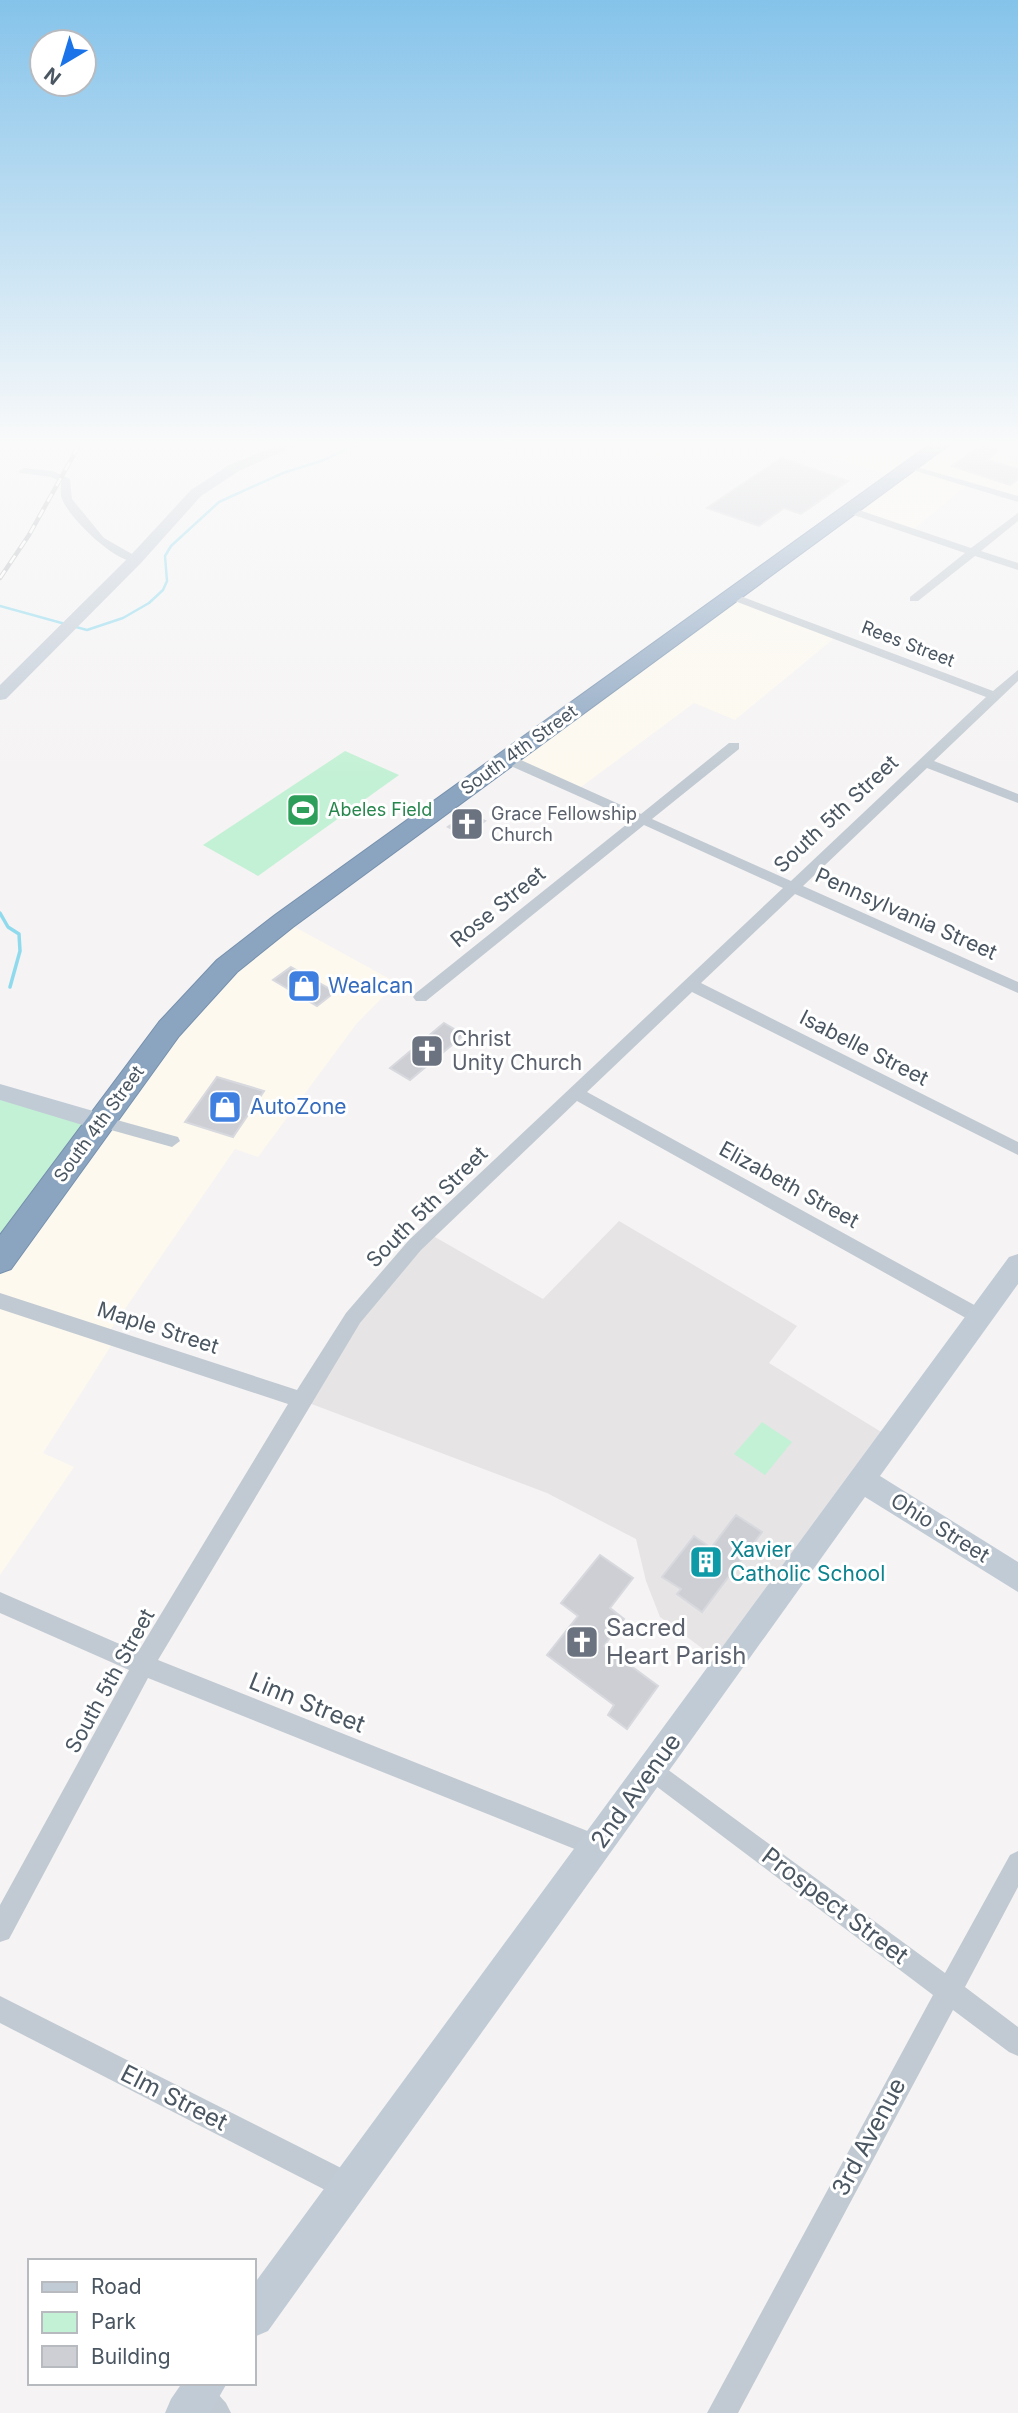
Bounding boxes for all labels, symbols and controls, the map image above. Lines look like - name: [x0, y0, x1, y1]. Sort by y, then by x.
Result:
- north arrow: [28, 28, 98, 98]
- text: N: [40, 62, 66, 90]
- street label: Rees Street: [859, 616, 958, 671]
- street label: South 4th Street: [456, 700, 581, 799]
- street label: South 5th Street: [768, 750, 903, 878]
- sports icon: Abeles Field: [284, 791, 322, 829]
- place label: Abeles Field: [328, 799, 432, 820]
- place label: Grace Fellowship Church: [491, 803, 637, 845]
- church icon: Grace Fellowship Church: [448, 805, 486, 843]
- street label: Rose Street: [445, 861, 550, 952]
- street label: Pennsylvania Street: [811, 862, 1001, 965]
- shop icon: Wealcan: [285, 967, 323, 1005]
- place label: Wealcan: [328, 973, 413, 998]
- street label: Isabelle Street: [796, 1004, 933, 1091]
- place label: Christ Unity Church: [452, 1026, 582, 1075]
- church icon: Christ Unity Church: [408, 1032, 446, 1070]
- street label: South 4th Street: [49, 1061, 148, 1186]
- shop icon: AutoZone: [206, 1088, 244, 1126]
- place label: AutoZone: [250, 1094, 347, 1119]
- street label: Elizabeth Street: [715, 1136, 864, 1233]
- street label: South 5th Street: [361, 1141, 492, 1272]
- street label: Maple Street: [94, 1296, 222, 1359]
- street label: Ohio Street: [886, 1487, 994, 1568]
- place label: Xavier Catholic School: [730, 1537, 885, 1586]
- building icon: Xavier Catholic School: [687, 1543, 725, 1581]
- street label: South 5th Street: [60, 1604, 160, 1757]
- place label: Sacred Heart Parish: [606, 1613, 746, 1670]
- church icon: Sacred Heart Parish: [563, 1623, 601, 1661]
- street label: Linn Street: [245, 1666, 369, 1739]
- street label: 2nd Avenue: [584, 1728, 687, 1854]
- street label: Prospect Street: [756, 1841, 914, 1970]
- street label: Elm Street: [116, 2058, 233, 2137]
- street label: 3rd Avenue: [825, 2073, 912, 2201]
- legend: [28, 2259, 256, 2385]
- text: Road: [91, 2274, 142, 2299]
- text: Park: [91, 2309, 136, 2334]
- text: Building: [91, 2344, 171, 2369]

